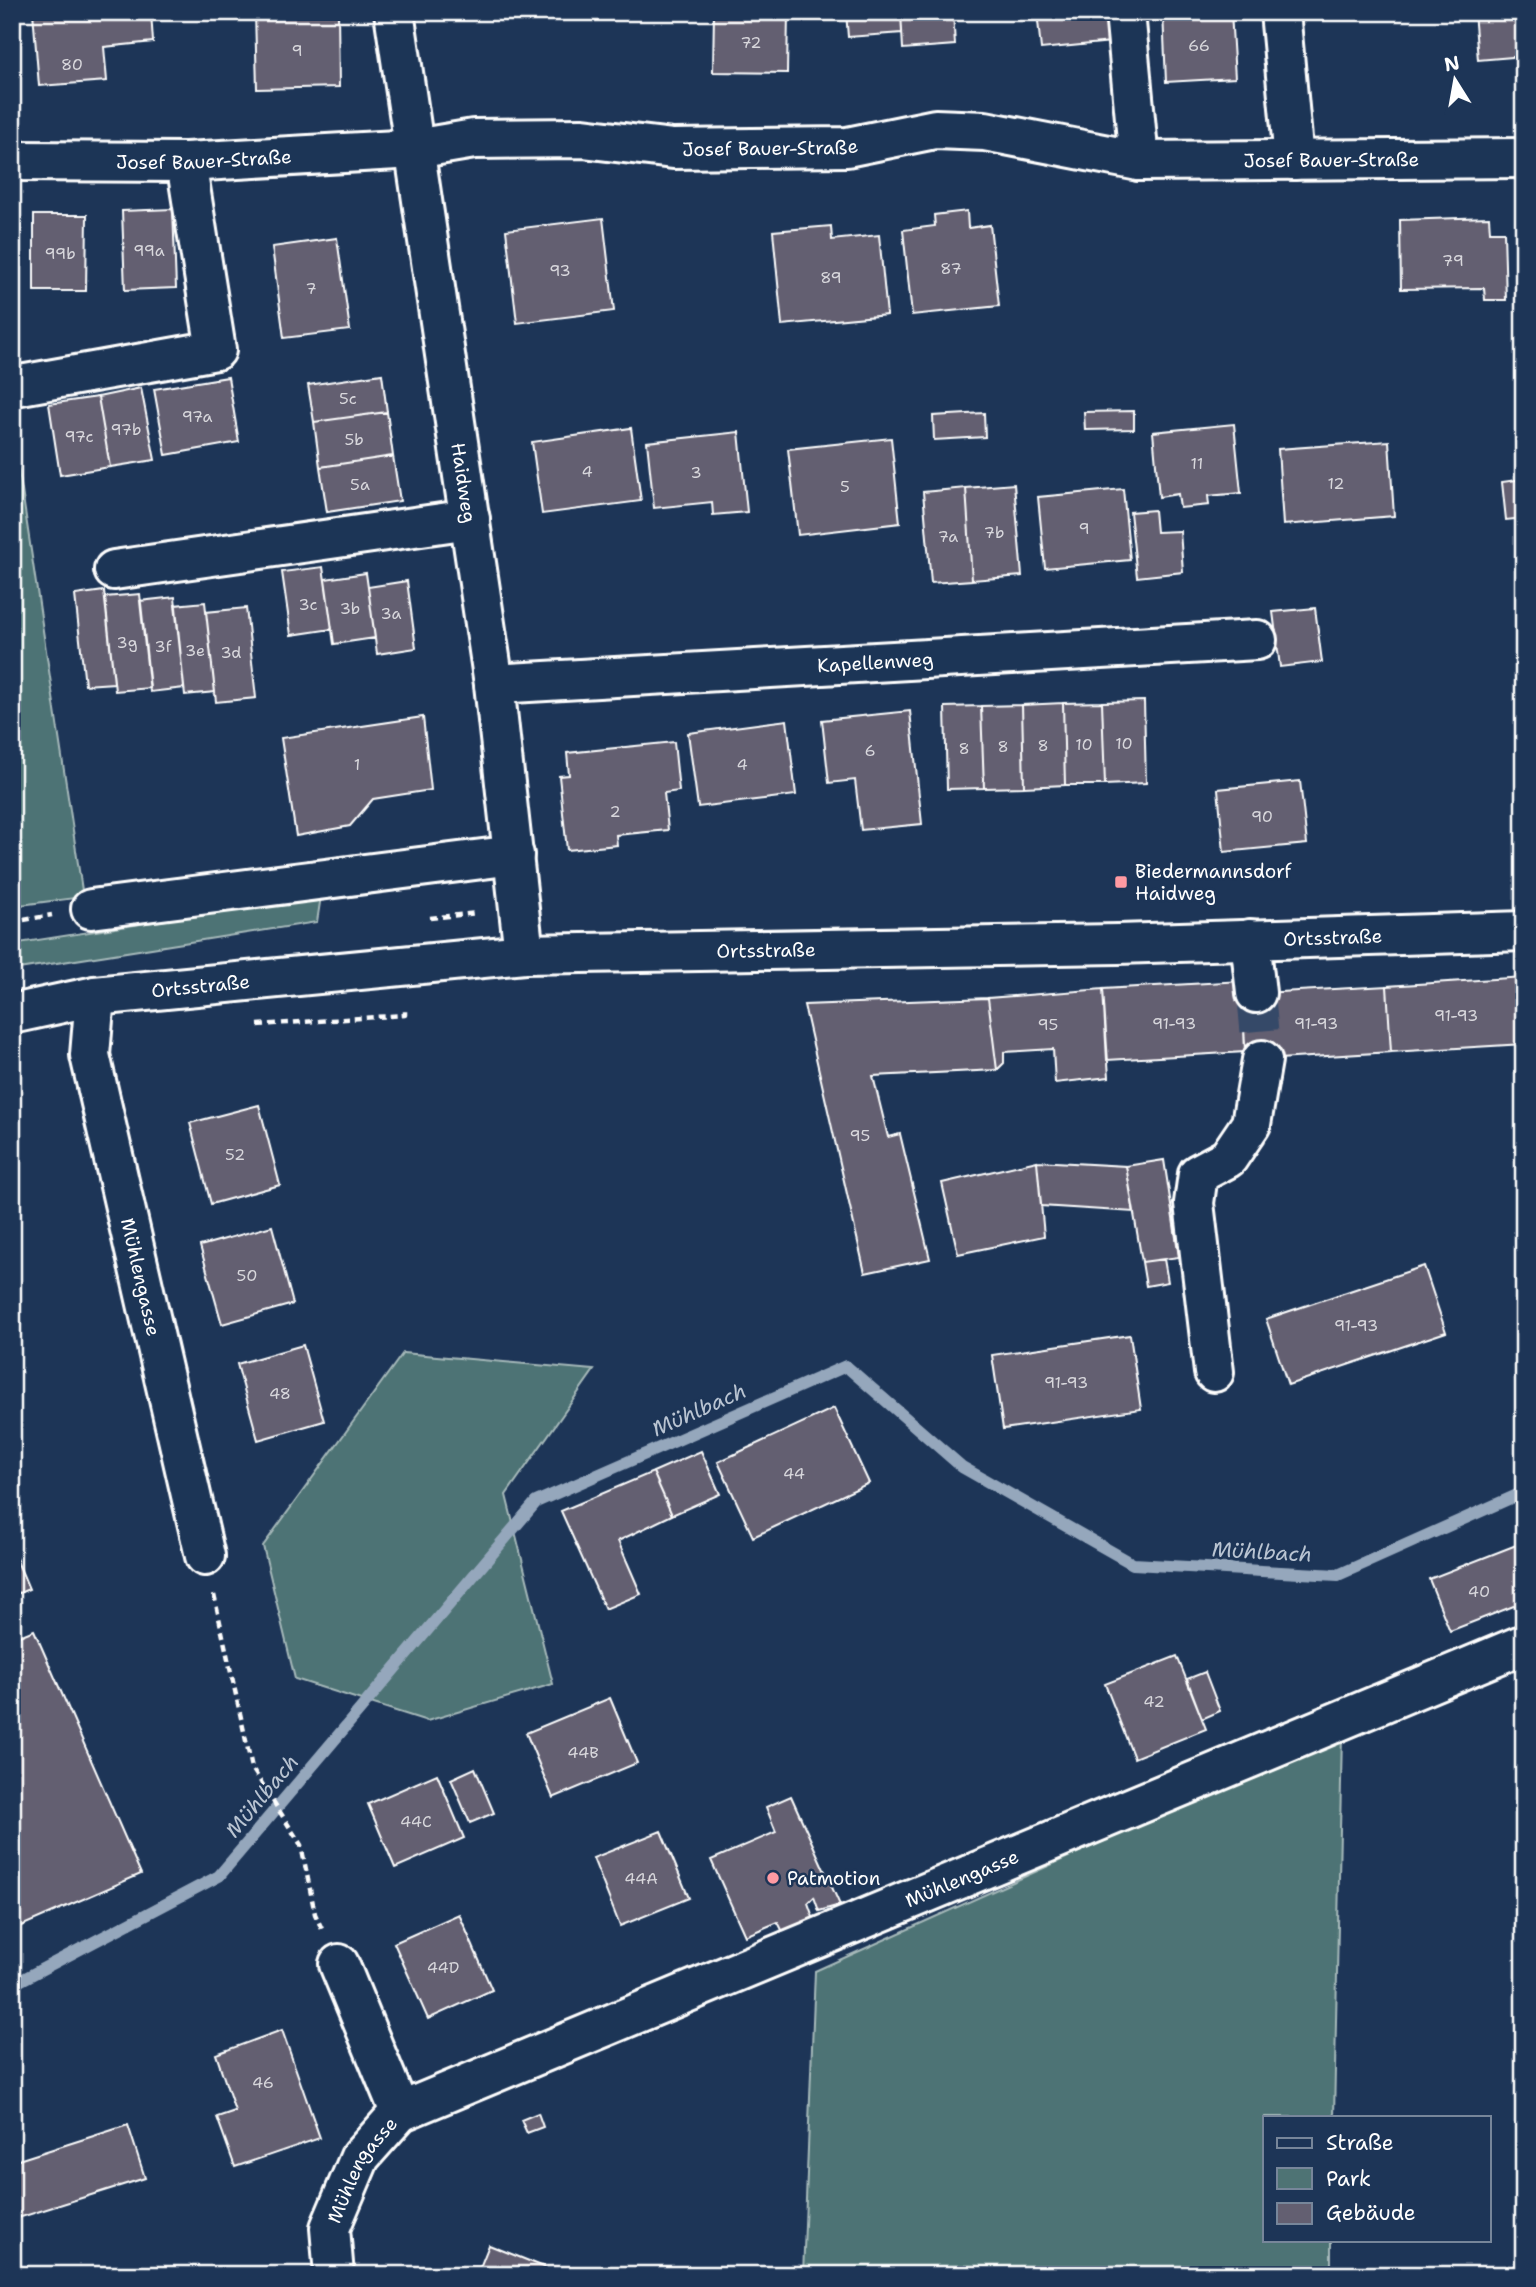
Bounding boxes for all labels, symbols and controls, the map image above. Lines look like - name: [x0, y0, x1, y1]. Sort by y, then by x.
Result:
- house number: 72: [740, 32, 762, 53]
- house number: 66: [1188, 35, 1210, 56]
- house number: 9: [291, 40, 303, 61]
- north arrow: [1420, 46, 1490, 116]
- text: N: [1442, 50, 1462, 78]
- house number: 80: [61, 54, 83, 75]
- street label: Josef Bauer-Straße: [682, 133, 860, 162]
- street label: Josef Bauer-Straße: [116, 144, 292, 175]
- street label: Josef Bauer-Straße: [1243, 147, 1419, 173]
- house number: 99a: [133, 240, 165, 261]
- house number: 99b: [44, 243, 76, 264]
- house number: 79: [1442, 250, 1464, 271]
- house number: 87: [940, 258, 962, 279]
- house number: 93: [549, 260, 571, 281]
- house number: 89: [820, 267, 842, 288]
- house number: 7: [305, 278, 317, 299]
- house number: 5c: [339, 388, 357, 409]
- house number: 97a: [182, 406, 212, 427]
- house number: 97b: [111, 419, 141, 440]
- house number: 97c: [65, 426, 93, 447]
- house number: 5b: [344, 429, 364, 450]
- street label: Haidweg: [445, 441, 482, 525]
- house number: 11: [1191, 453, 1203, 474]
- house number: 4: [581, 461, 593, 482]
- house number: 3: [690, 462, 702, 483]
- house number: 12: [1327, 473, 1345, 494]
- house number: 5a: [350, 474, 370, 495]
- house number: 5: [840, 476, 850, 497]
- house number: 9: [1078, 518, 1090, 539]
- house number: 7b: [984, 522, 1004, 543]
- house number: 7a: [938, 526, 958, 547]
- house number: 3c: [299, 594, 317, 615]
- house number: 3b: [340, 598, 360, 619]
- house number: 3a: [381, 603, 401, 624]
- house number: 3g: [116, 632, 138, 653]
- house number: 3f: [154, 636, 173, 657]
- house number: 3e: [185, 640, 205, 661]
- house number: 3d: [220, 642, 242, 663]
- street label: Kapellenweg: [816, 647, 934, 678]
- house number: 10: [1115, 733, 1133, 754]
- house number: 10: [1075, 734, 1093, 755]
- house number: 8: [1037, 735, 1049, 756]
- house number: 8: [997, 736, 1009, 757]
- house number: 8: [958, 738, 970, 759]
- house number: 6: [864, 740, 876, 761]
- house number: 1: [354, 754, 360, 775]
- house number: 4: [736, 754, 748, 775]
- house number: 2: [609, 801, 621, 822]
- house number: 90: [1251, 806, 1273, 827]
- place label: Biedermannsdorf Haidweg: [1135, 859, 1293, 906]
- marker: Biedermannsdorf Haidweg: [1113, 874, 1129, 890]
- street label: Ortsstraße: [1283, 924, 1383, 952]
- street label: Ortsstraße: [716, 937, 816, 964]
- street label: Ortsstraße: [150, 969, 251, 1003]
- house number: 91-93: [1434, 1005, 1478, 1026]
- house number: 91-93: [1152, 1013, 1196, 1034]
- house number: 91-93: [1294, 1013, 1338, 1034]
- house number: 95: [1038, 1014, 1058, 1035]
- house number: 95: [850, 1125, 870, 1146]
- house number: 52: [225, 1144, 245, 1165]
- street label: Mühlengasse: [115, 1216, 166, 1339]
- house number: 50: [237, 1265, 257, 1286]
- house number: 91-93: [1334, 1315, 1378, 1336]
- house number: 91-93: [1044, 1372, 1088, 1393]
- water label: Mühlbach: [647, 1377, 751, 1443]
- house number: 48: [269, 1383, 291, 1404]
- house number: 44: [783, 1463, 805, 1484]
- water label: Mühlbach: [1211, 1535, 1313, 1569]
- house number: 40: [1468, 1581, 1490, 1602]
- house number: 42: [1143, 1691, 1165, 1712]
- house number: 44B: [567, 1742, 599, 1763]
- water label: Mühlbach: [219, 1749, 305, 1843]
- house number: 44C: [400, 1811, 432, 1832]
- street label: Mühlengasse: [901, 1844, 1022, 1913]
- place label: Patmotion: [787, 1866, 880, 1891]
- house number: 44A: [624, 1868, 658, 1889]
- marker: Patmotion: [765, 1870, 781, 1886]
- house number: 44D: [427, 1957, 459, 1978]
- house number: 46: [252, 2072, 274, 2093]
- street label: Mühlengasse: [321, 2112, 403, 2227]
- legend: [1263, 2116, 1490, 2242]
- text: Straße: [1326, 2129, 1394, 2157]
- text: Park: [1326, 2165, 1371, 2193]
- text: Gebäude: [1326, 2199, 1416, 2227]

